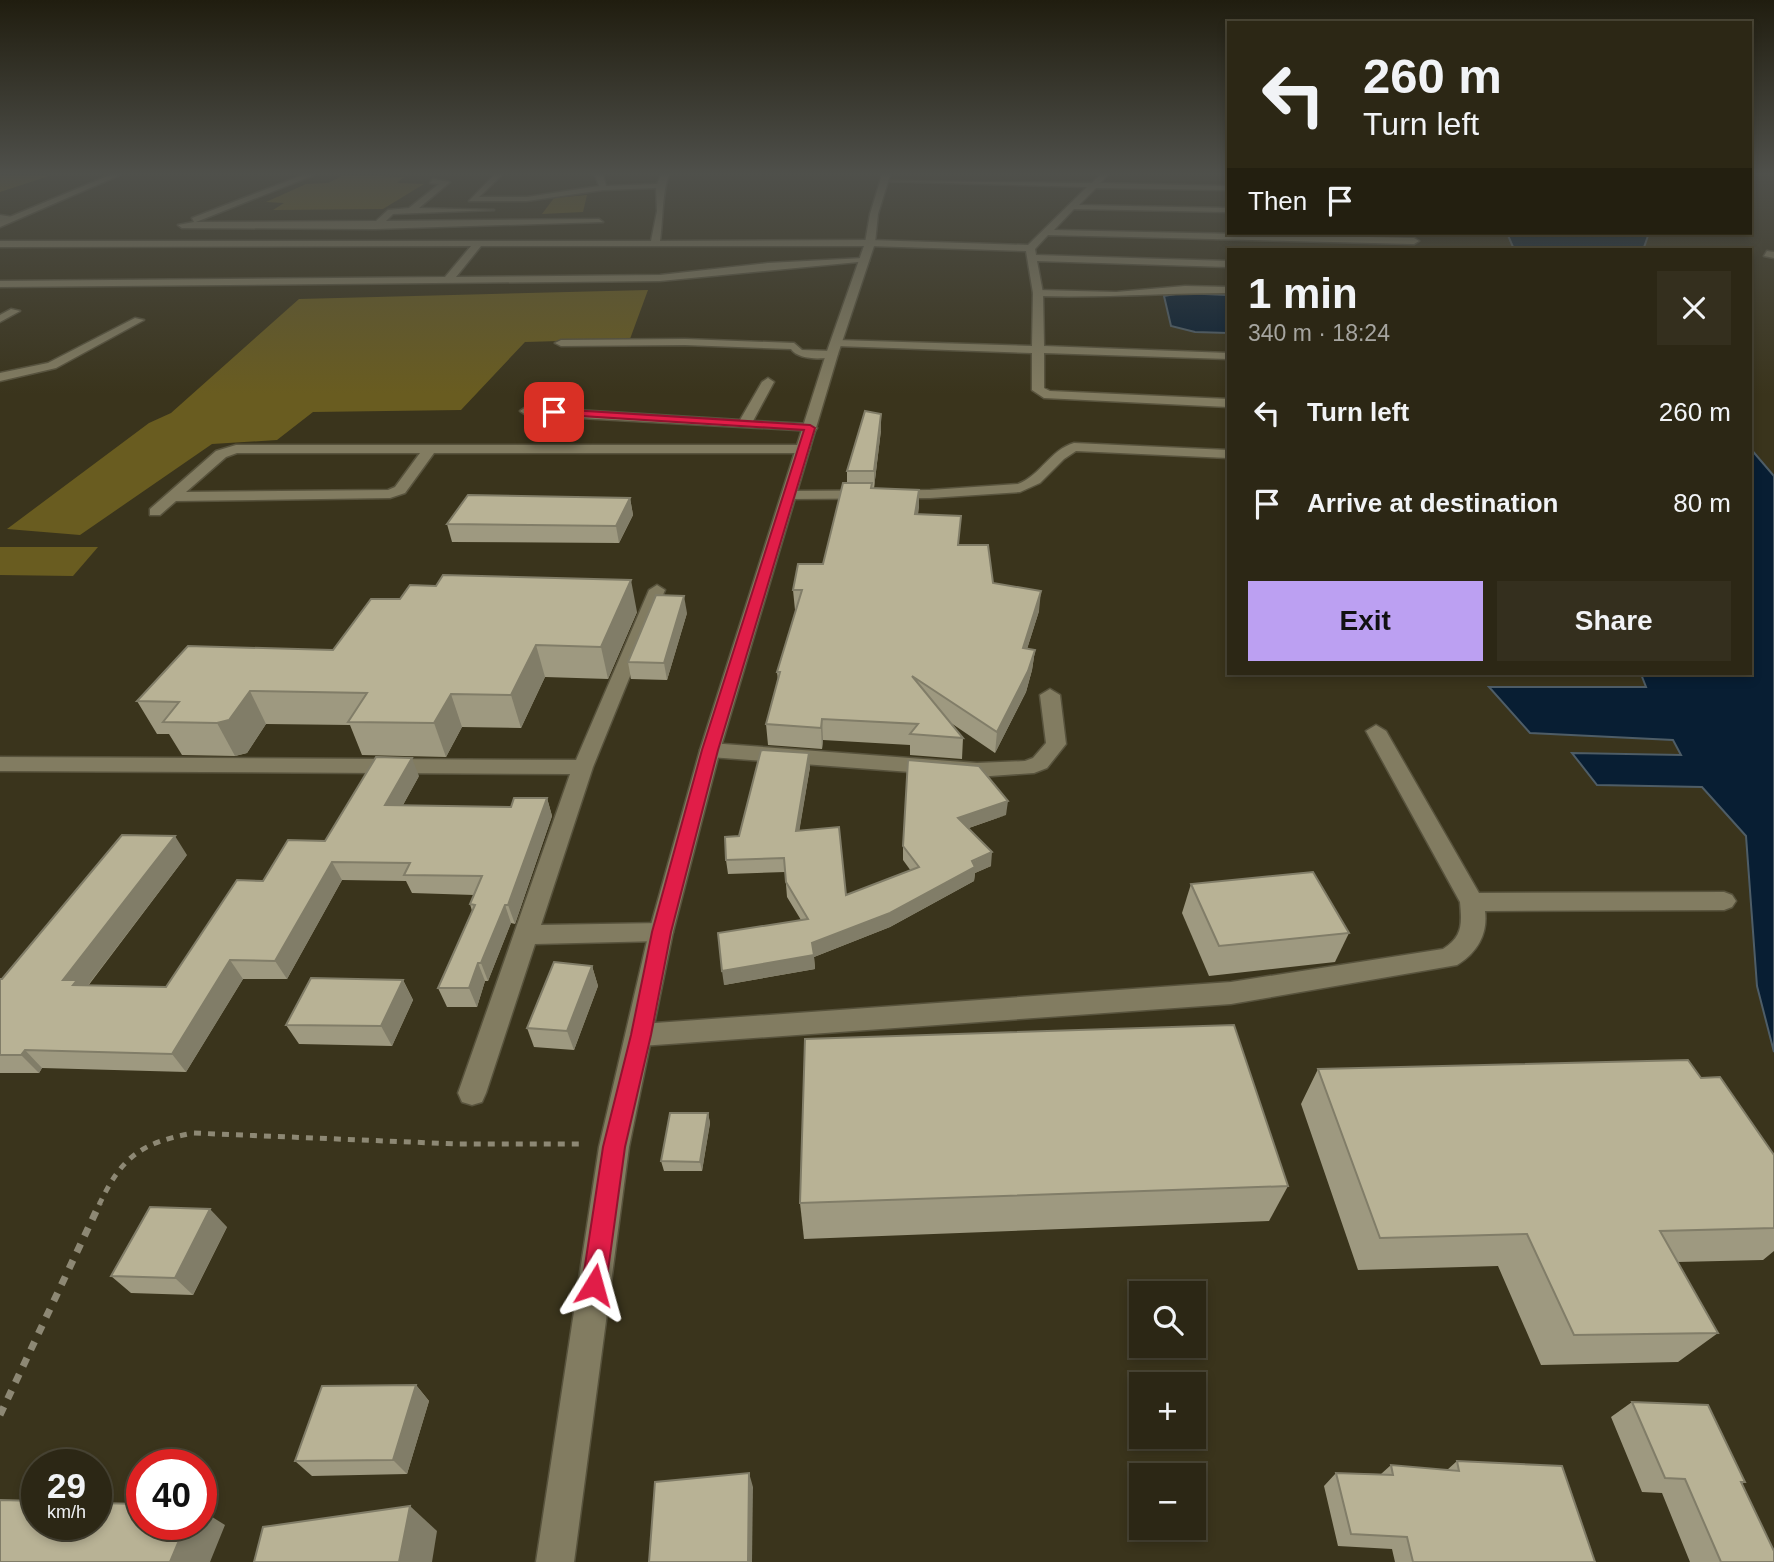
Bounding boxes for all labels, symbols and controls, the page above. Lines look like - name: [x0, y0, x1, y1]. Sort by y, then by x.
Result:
- icon: left: [1248, 49, 1339, 140]
- text: 260 m: [1363, 49, 1502, 103]
- text: Turn left: [1363, 106, 1479, 142]
- icon: arrive: [1321, 182, 1359, 220]
- text: Then: [1248, 186, 1307, 216]
- text: 1 min: [1248, 270, 1358, 317]
- button: close: [1657, 271, 1731, 345]
- text: 340 m · 18:24: [1248, 320, 1390, 346]
- pin: [524, 382, 584, 442]
- icon: arrive: [535, 393, 573, 431]
- icon: left: [1248, 394, 1286, 432]
- text: Turn left: [1307, 397, 1409, 427]
- text: 260 m: [1659, 397, 1731, 427]
- icon: arrive: [1248, 485, 1286, 523]
- text: Arrive at destination: [1307, 488, 1558, 518]
- text: 80 m: [1673, 488, 1731, 518]
- button: Exit: [1248, 581, 1483, 661]
- button: Share: [1497, 581, 1731, 661]
- position arrow: [557, 1248, 631, 1322]
- map controls: [1129, 1281, 1206, 1540]
- button: search: [1129, 1281, 1206, 1358]
- button: +: [1129, 1372, 1206, 1449]
- speed limit sign: 40: [126, 1449, 217, 1540]
- button: −: [1129, 1463, 1206, 1540]
- text: 29: [47, 1466, 86, 1505]
- text: km/h: [47, 1502, 86, 1522]

